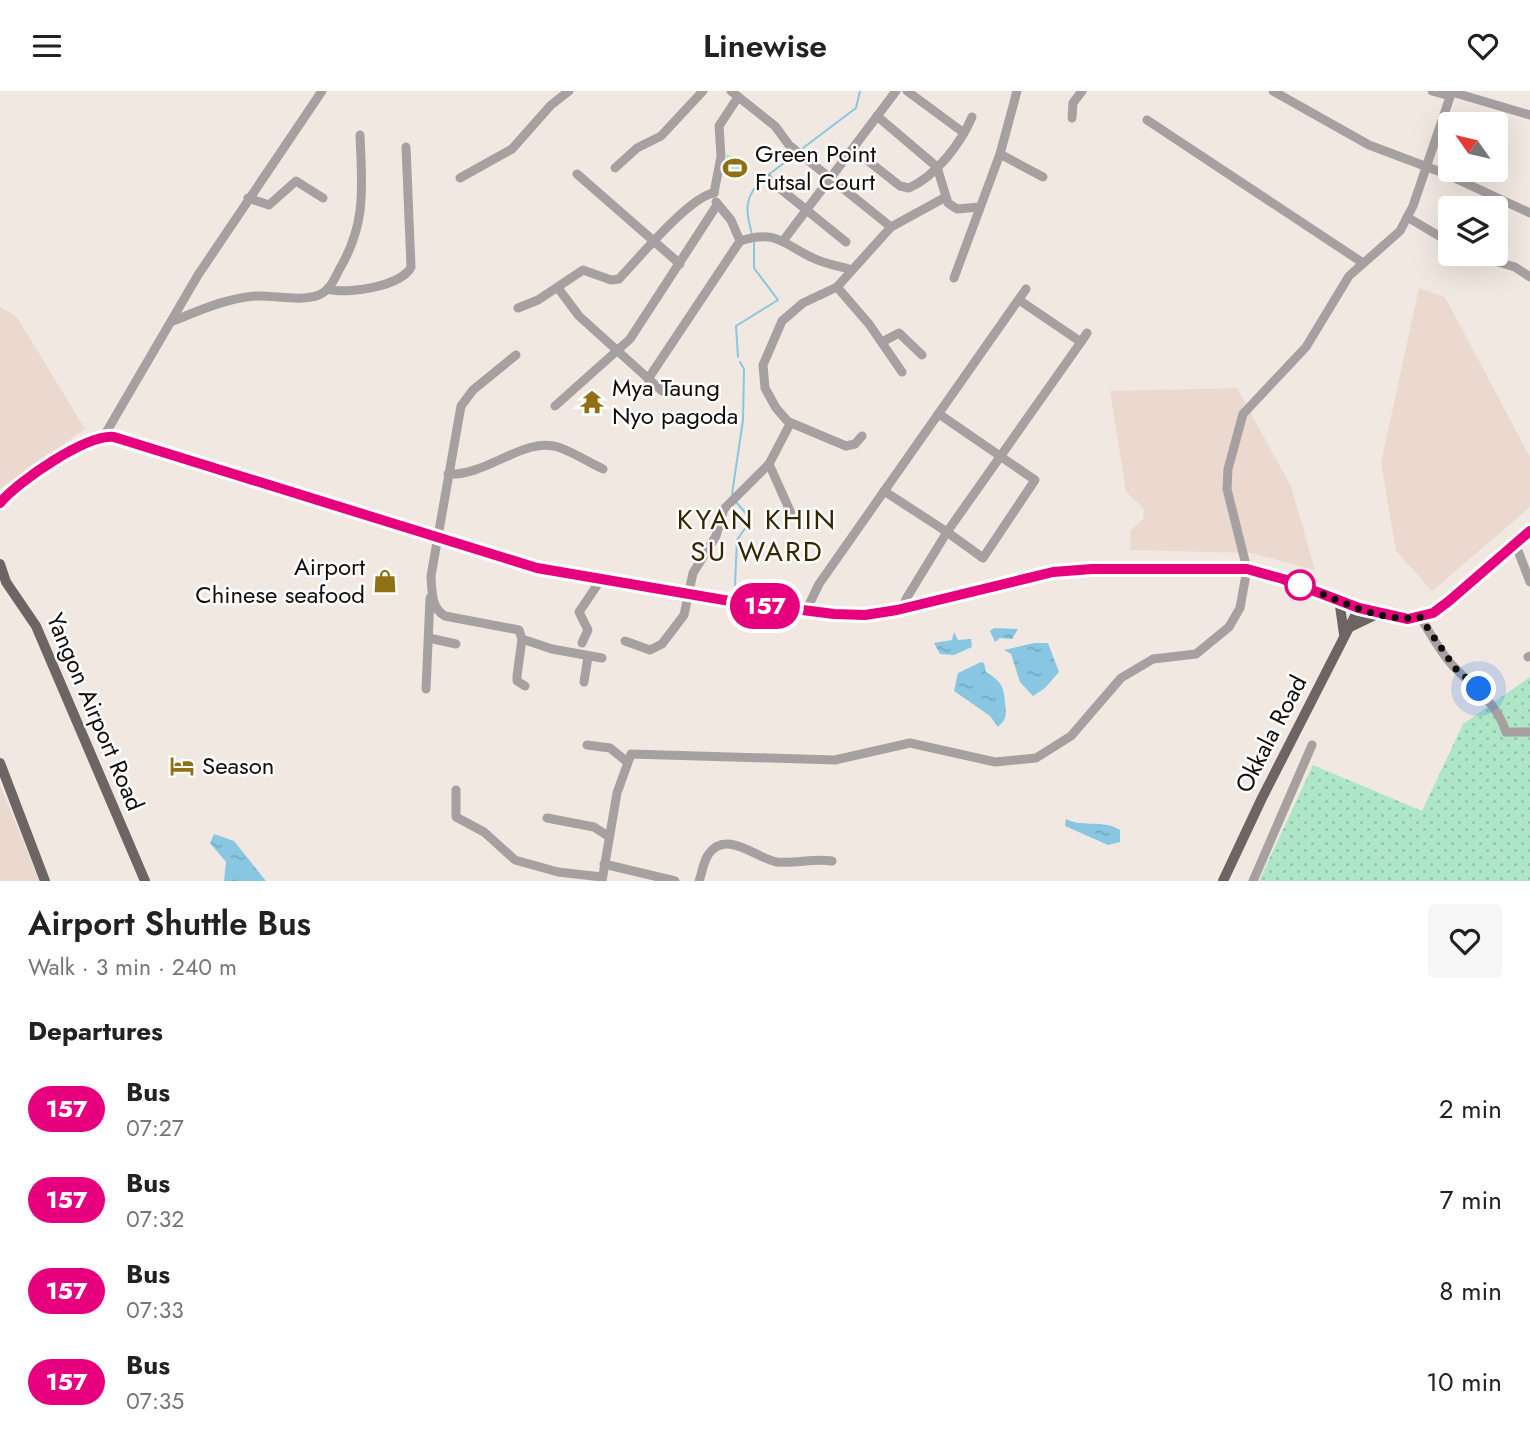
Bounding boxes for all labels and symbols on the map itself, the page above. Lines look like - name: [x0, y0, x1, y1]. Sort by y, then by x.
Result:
- north arrow: [1438, 112, 1508, 182]
- place label: Green Point Futsal Court: [755, 136, 876, 199]
- sports icon: Green Point Futsal Court: [721, 154, 749, 182]
- place label: Mya Taung Nyo pagoda: [612, 370, 738, 433]
- temple icon: Mya Taung Nyo pagoda: [578, 388, 606, 416]
- district label: KYAN KHIN SU WARD: [677, 499, 837, 572]
- place label: Airport Chinese seafood: [195, 549, 365, 612]
- shop icon: Airport Chinese seafood: [371, 567, 399, 595]
- unlabelled marker: [1285, 570, 1315, 600]
- line badge: 157: [725, 583, 805, 629]
- street label: Yangon Airport Road: [38, 607, 153, 816]
- street label: Okkala Road: [1226, 669, 1315, 799]
- your location: [1461, 671, 1496, 706]
- place label: Season: [202, 748, 274, 783]
- hotel icon: Season: [168, 752, 196, 780]

